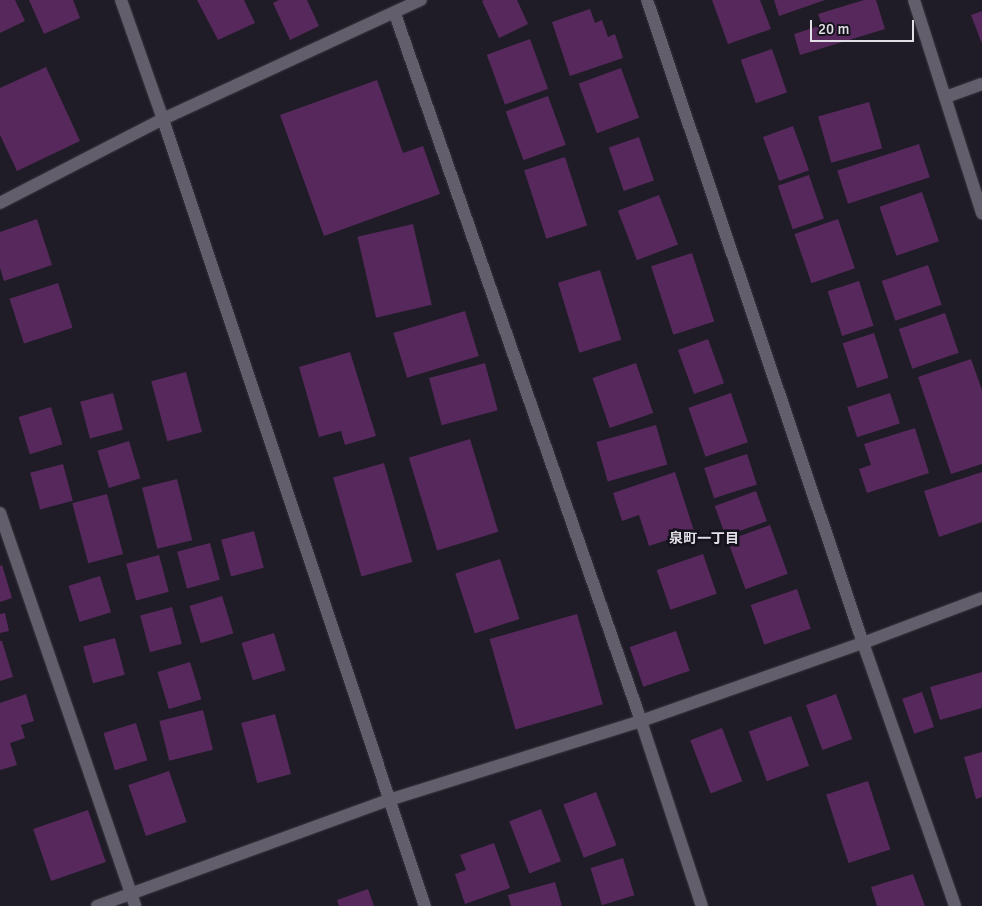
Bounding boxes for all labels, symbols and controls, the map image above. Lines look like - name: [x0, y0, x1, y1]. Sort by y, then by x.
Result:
- scale bar: [812, 10, 916, 42]
- text: 20 m: [818, 20, 849, 38]
- district label: 泉町一丁目: [669, 531, 739, 547]

